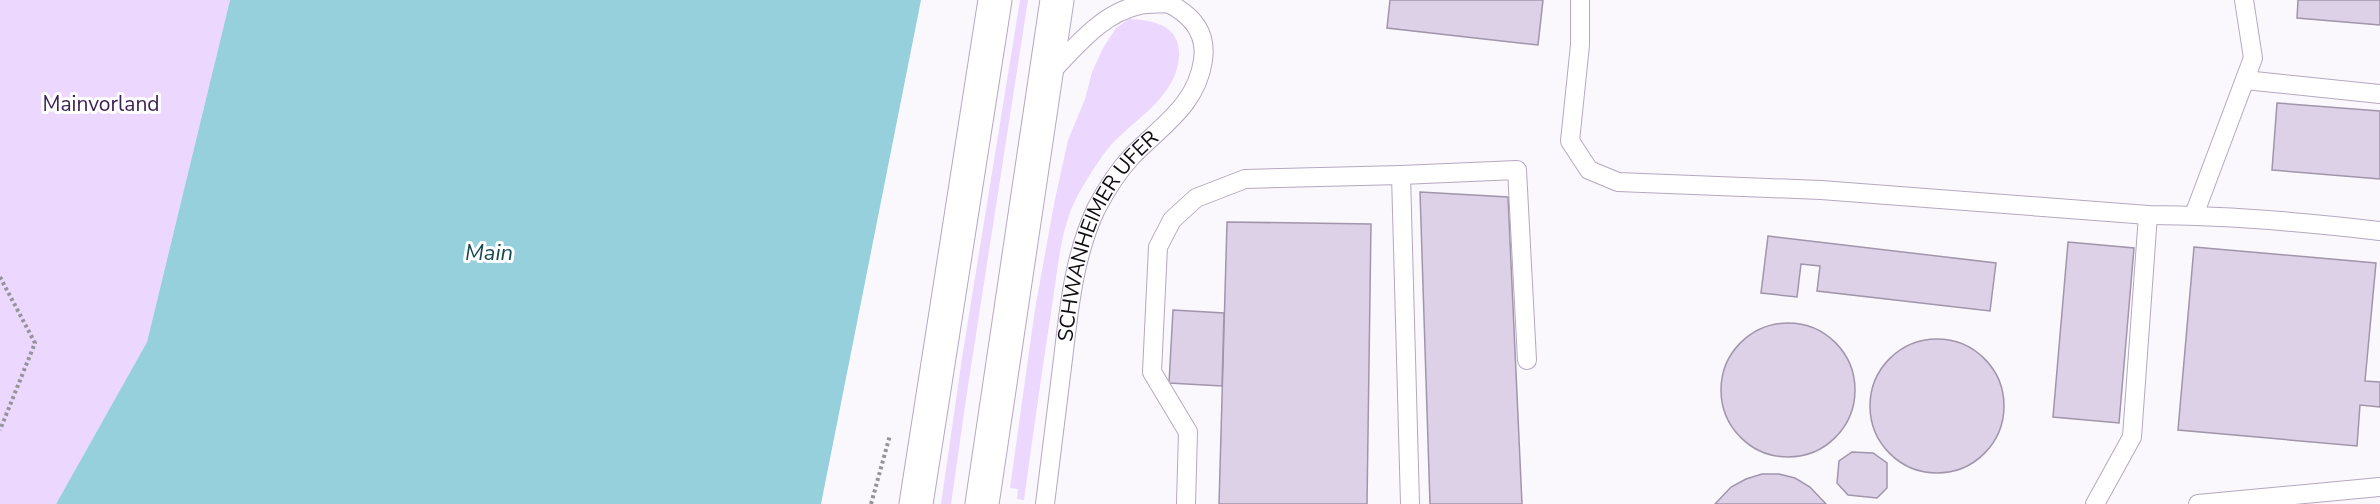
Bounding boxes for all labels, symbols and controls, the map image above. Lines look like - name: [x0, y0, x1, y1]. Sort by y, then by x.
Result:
- park label: Mainvorland: [42, 90, 160, 118]
- street label: SCHWANHEIMER UFER: [1051, 124, 1164, 343]
- water label: Main: [465, 238, 513, 268]

